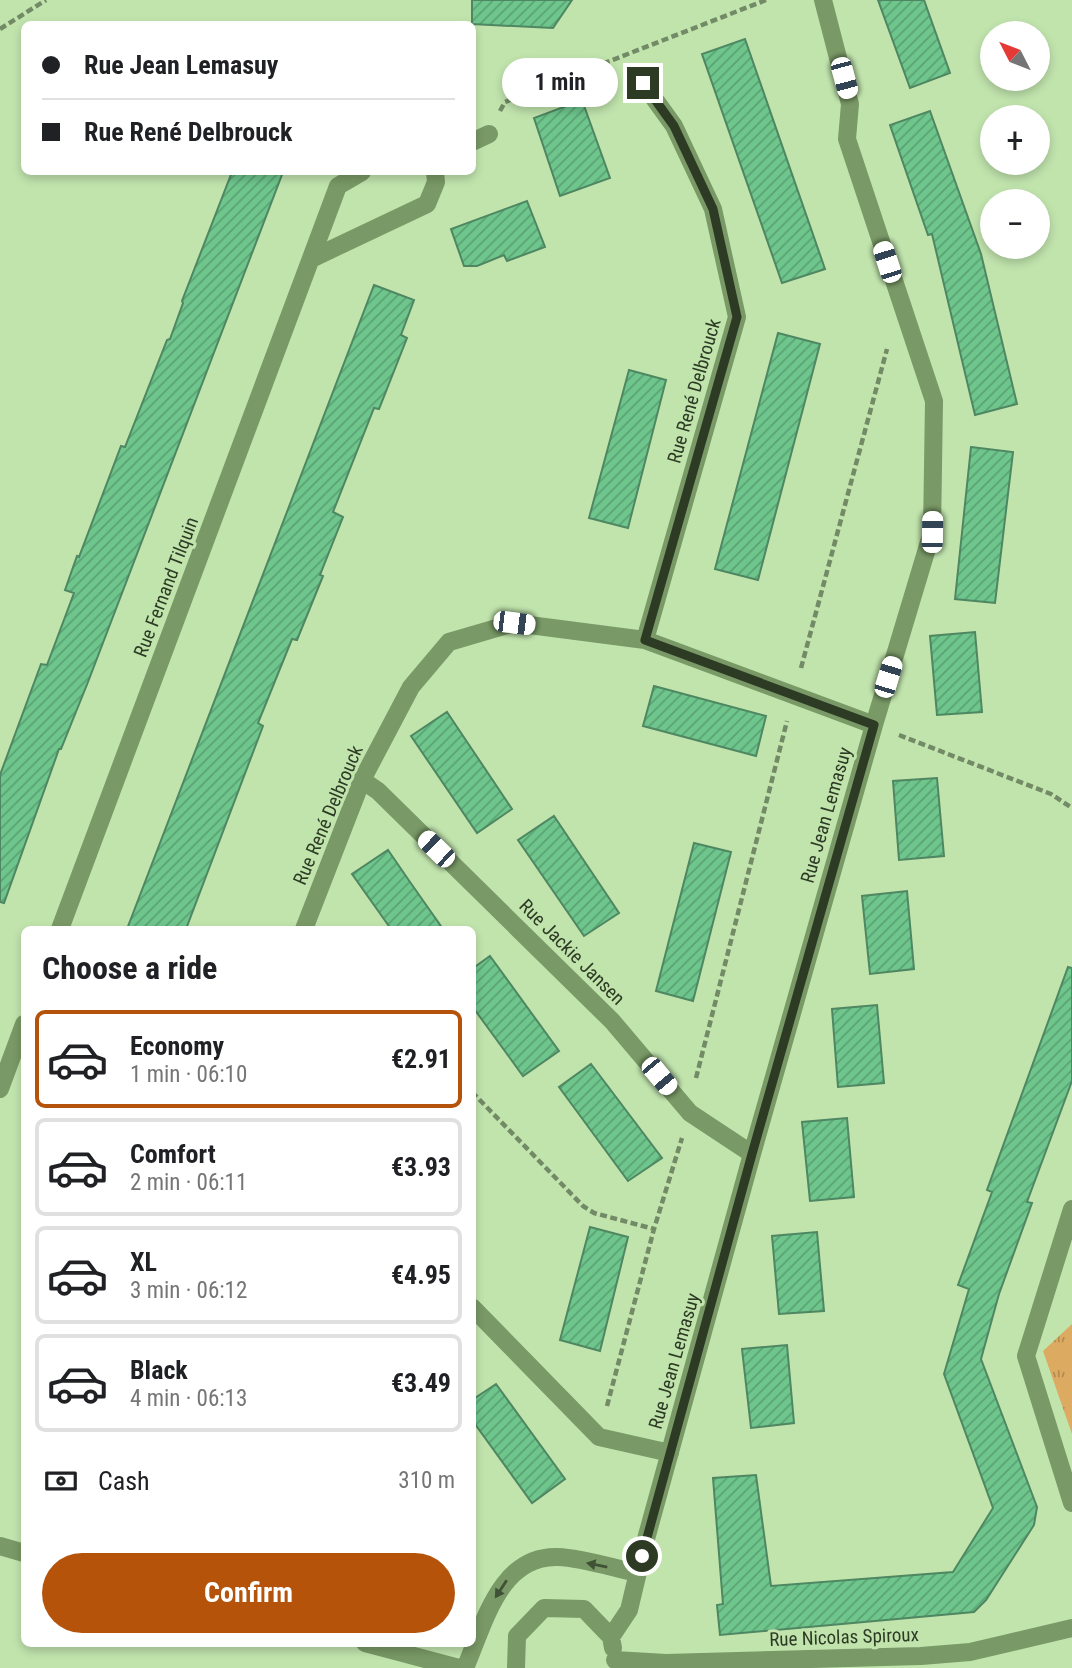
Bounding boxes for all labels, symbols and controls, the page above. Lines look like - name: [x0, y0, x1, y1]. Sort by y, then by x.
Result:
- north arrow: [980, 21, 1050, 91]
- map controls: [980, 21, 1050, 259]
- text: Rue Jean Lemasuy: [84, 50, 278, 80]
- car: [829, 55, 860, 101]
- callout: 1 min: [503, 58, 618, 108]
- route end: [627, 67, 659, 99]
- text: 1 min: [534, 69, 586, 96]
- button: +: [980, 105, 1050, 175]
- text: Rue René Delbrouck: [84, 117, 292, 147]
- button: −: [980, 189, 1050, 259]
- car: [871, 239, 904, 285]
- street label: Rue René Delbrouck: [662, 316, 726, 466]
- car: [922, 511, 943, 553]
- street label: Rue Fernand Tilquin: [129, 514, 203, 660]
- car: [492, 610, 537, 636]
- car: [872, 654, 905, 700]
- street label: Rue René Delbrouck: [288, 741, 368, 888]
- street label: Rue Jean Lemasuy: [796, 744, 856, 886]
- car: [414, 827, 459, 871]
- street label: Rue Jackie Jansen: [514, 894, 630, 1010]
- text: Choose a ride: [42, 949, 217, 987]
- icon: car: [46, 1028, 109, 1091]
- text: Economy: [130, 1031, 224, 1061]
- text: €2.91: [391, 1044, 451, 1074]
- car: [638, 1053, 681, 1099]
- text: 1 min · 06:10: [130, 1061, 247, 1088]
- icon: car: [46, 1136, 109, 1199]
- text: Comfort: [130, 1139, 216, 1169]
- text: €3.93: [391, 1152, 451, 1182]
- text: 2 min · 06:11: [130, 1169, 247, 1196]
- icon: car: [46, 1244, 109, 1307]
- text: XL: [130, 1247, 157, 1277]
- text: €4.95: [391, 1260, 451, 1290]
- text: 3 min · 06:12: [130, 1277, 247, 1304]
- street label: Rue Jean Lemasuy: [644, 1290, 704, 1432]
- icon: car: [46, 1352, 109, 1415]
- text: Black: [130, 1355, 188, 1385]
- text: €3.49: [391, 1368, 451, 1398]
- text: 4 min · 06:13: [130, 1385, 247, 1412]
- icon: cash: [42, 1462, 80, 1500]
- text: Cash: [98, 1466, 150, 1496]
- text: 310 m: [398, 1467, 455, 1494]
- route start: [626, 1540, 658, 1572]
- button: Confirm: [42, 1553, 455, 1633]
- one-way arrow: [586, 1559, 608, 1570]
- one-way arrow: [494, 1579, 507, 1599]
- street label: Rue Nicolas Spiroux: [769, 1623, 919, 1651]

